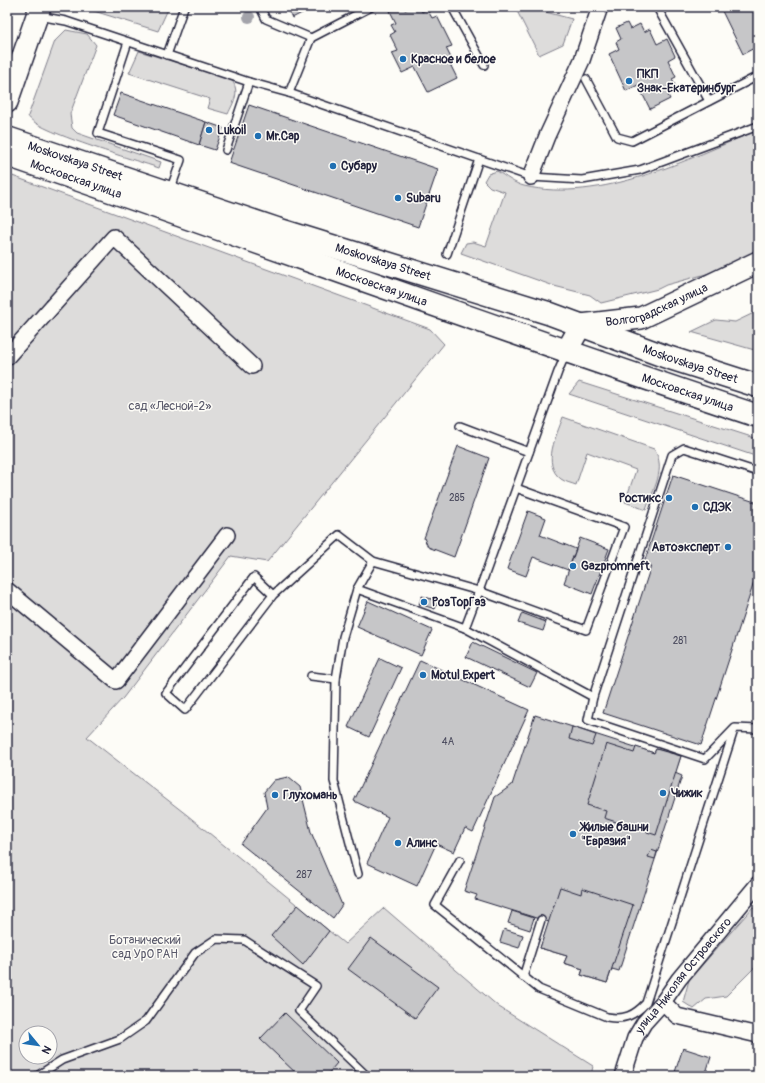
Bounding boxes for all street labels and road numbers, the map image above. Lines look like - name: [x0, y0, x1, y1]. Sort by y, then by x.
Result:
- street label: Moskovskaya Street: [26, 138, 125, 184]
- street label: Московская улица: [28, 156, 124, 202]
- street label: Moskovskaya Street: [333, 240, 433, 284]
- street label: Московская улица: [334, 263, 430, 310]
- street label: Волгоградская улица: [605, 280, 711, 330]
- street label: Moskovskaya Street: [641, 341, 740, 387]
- street label: Московская улица: [640, 370, 736, 415]
- street label: улица Николая Островского: [631, 914, 735, 1037]

